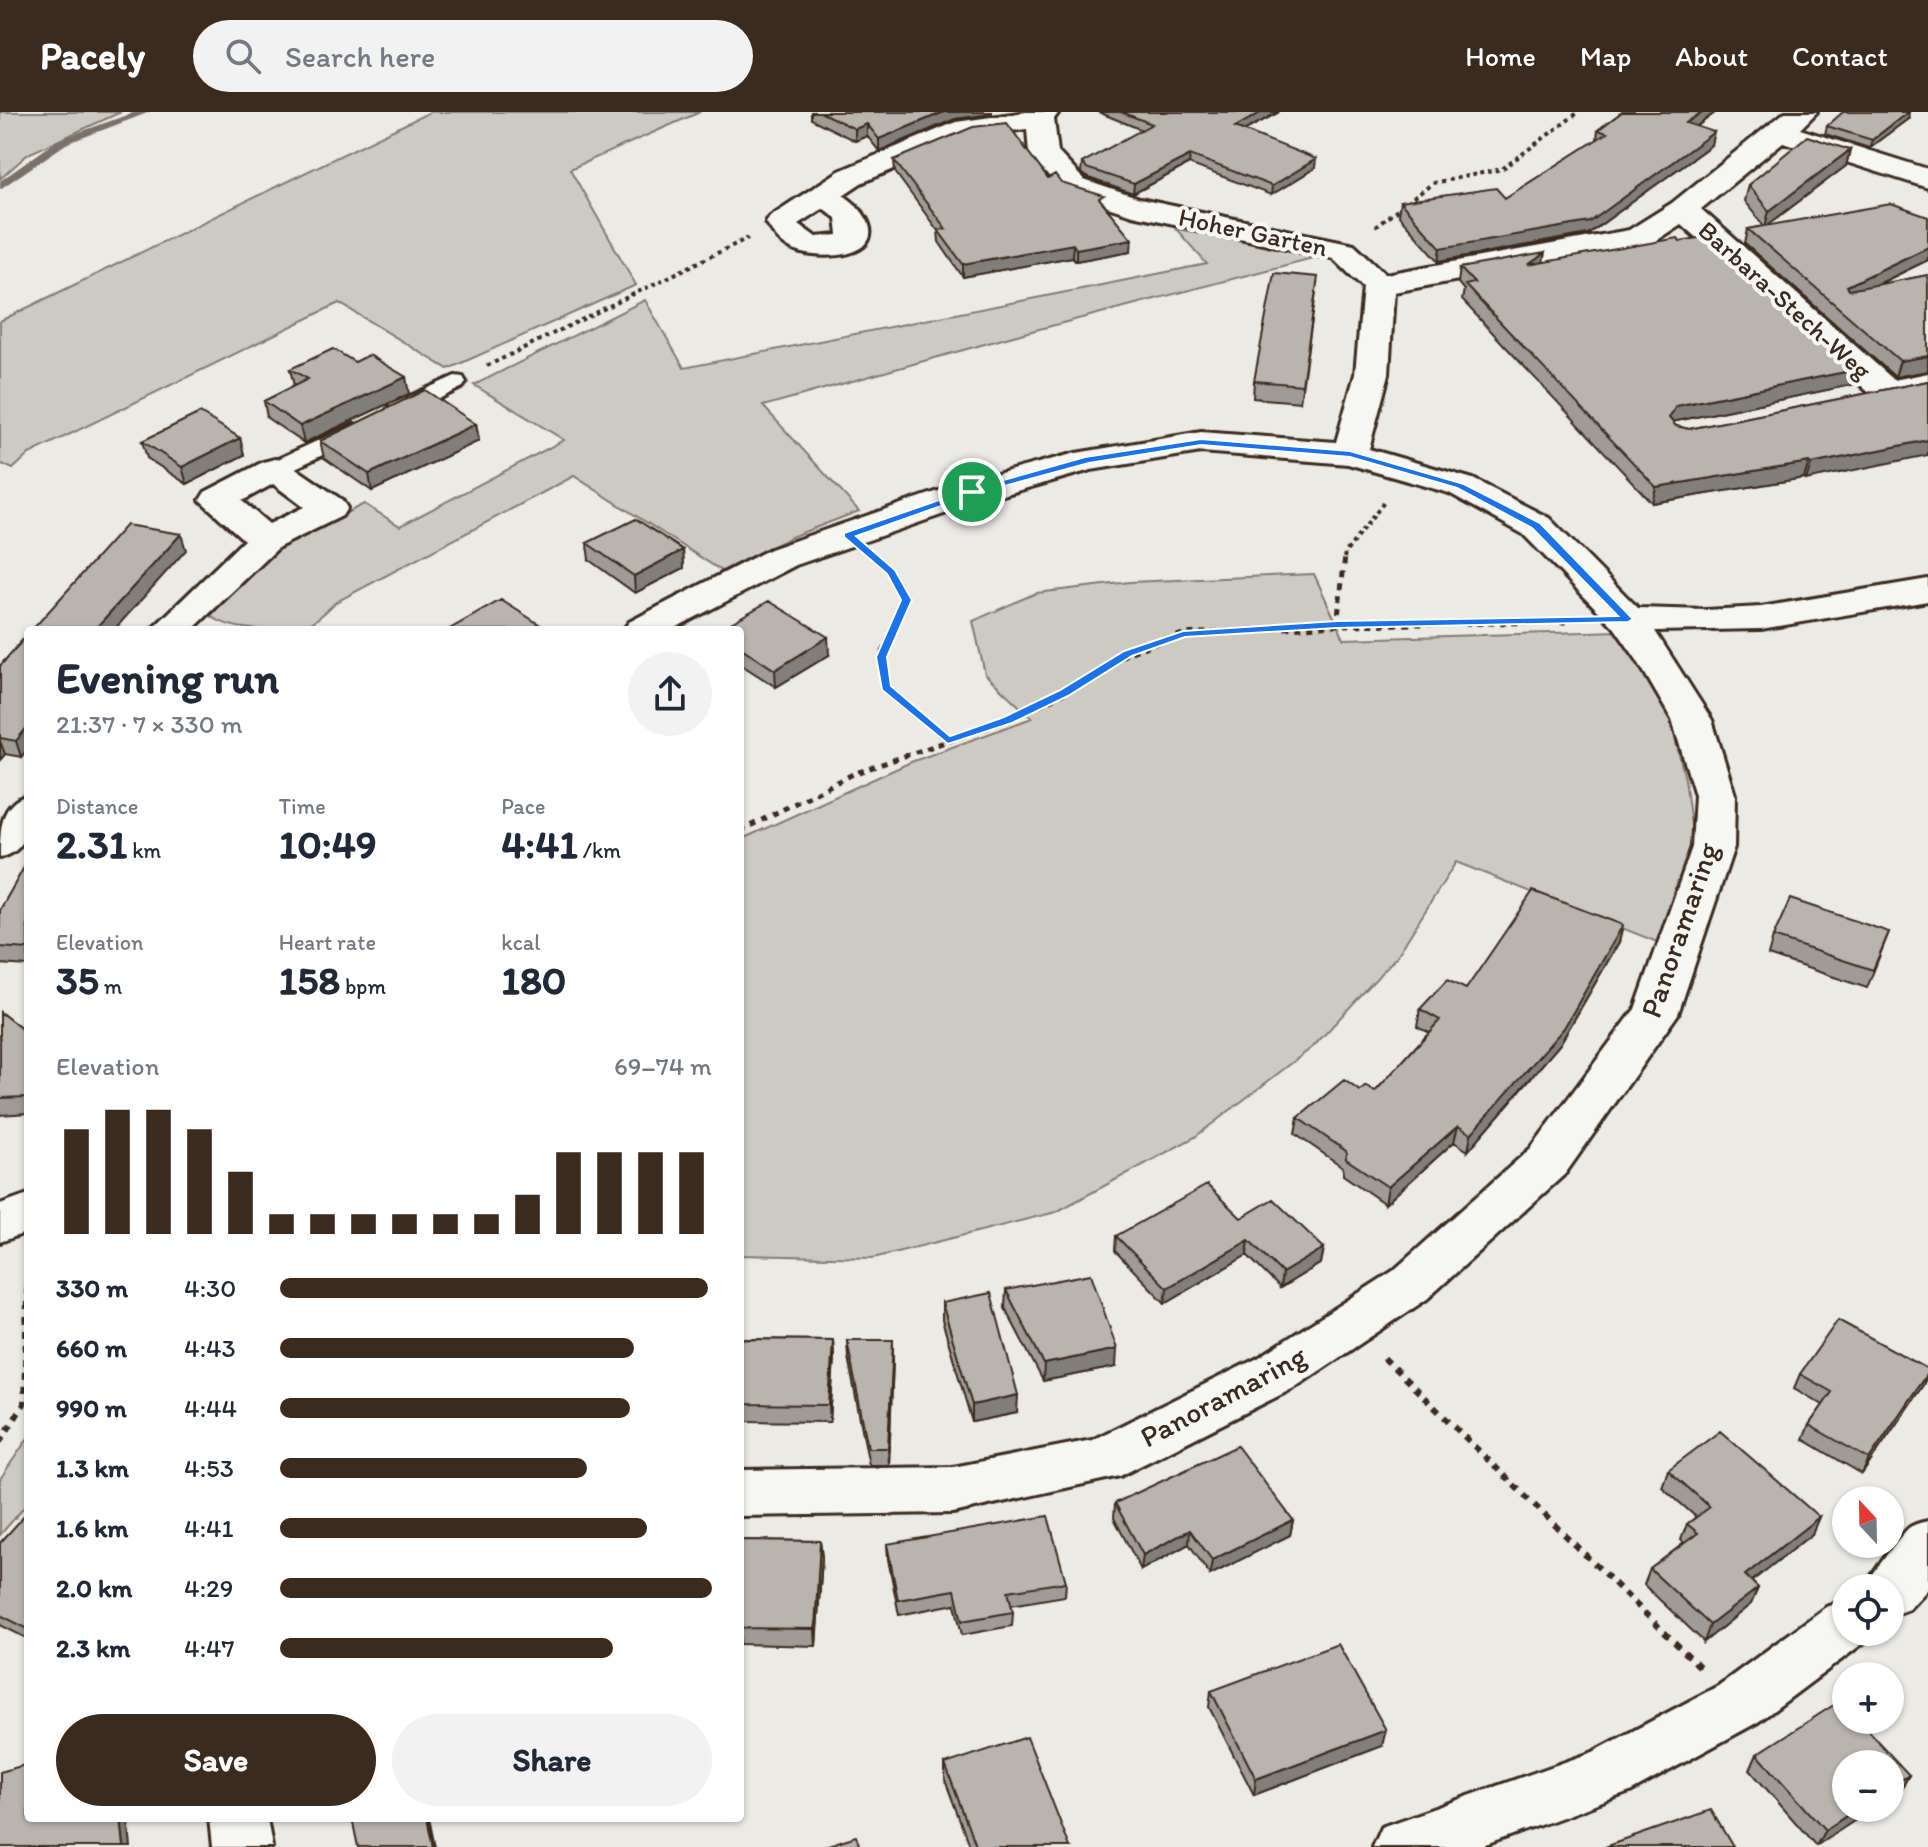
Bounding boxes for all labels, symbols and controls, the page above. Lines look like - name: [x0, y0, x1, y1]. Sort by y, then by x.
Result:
- search box: [193, 20, 753, 92]
- text: Pacely: [40, 33, 145, 79]
- icon: search: [221, 34, 265, 78]
- text: Search here: [285, 38, 435, 75]
- text: Home: [1465, 39, 1536, 73]
- text: Map: [1580, 39, 1631, 73]
- text: About: [1675, 39, 1748, 73]
- text: Contact: [1792, 39, 1888, 73]
- street label: Hoher Garten: [1176, 201, 1330, 263]
- street label: Barbara-Stech-Weg: [1692, 214, 1879, 387]
- pin: [938, 458, 1006, 526]
- icon: arrive: [950, 470, 994, 514]
- text: Evening run: [56, 651, 279, 704]
- button: share: [628, 652, 712, 736]
- text: 21:37 · 7 × 330 m: [56, 708, 243, 740]
- text: Distance: [56, 793, 138, 820]
- text: Time: [279, 793, 326, 820]
- text: Pace: [501, 793, 545, 820]
- text: 2.31: [56, 820, 127, 868]
- text: 10:49: [279, 820, 377, 868]
- text: 4:41: [501, 820, 578, 868]
- text: km: [127, 837, 161, 864]
- text: /km: [578, 837, 621, 864]
- street label: Panoramaring: [1632, 837, 1726, 1022]
- text: Elevation: [56, 929, 143, 956]
- text: Heart rate: [279, 929, 376, 956]
- text: kcal: [501, 929, 540, 956]
- text: 35: [56, 956, 99, 1004]
- text: 158: [279, 956, 340, 1004]
- text: 180: [501, 956, 566, 1004]
- text: m: [99, 973, 122, 1000]
- text: bpm: [340, 973, 386, 1000]
- text: Elevation: [56, 1050, 159, 1082]
- text: 69–74 m: [614, 1050, 712, 1082]
- text: 330 m: [56, 1272, 128, 1304]
- text: 4:30: [184, 1272, 236, 1304]
- text: 660 m: [56, 1332, 127, 1364]
- text: 4:43: [184, 1332, 236, 1364]
- street label: Panoramaring: [1134, 1336, 1313, 1455]
- text: 990 m: [56, 1392, 127, 1424]
- text: 4:44: [184, 1392, 237, 1424]
- text: 1.3 km: [56, 1452, 129, 1484]
- text: 4:53: [184, 1452, 234, 1484]
- north arrow: [1832, 1486, 1904, 1558]
- map controls: [1832, 1486, 1904, 1822]
- text: 1.6 km: [56, 1512, 128, 1544]
- text: 4:41: [184, 1512, 234, 1544]
- text: 2.0 km: [56, 1572, 132, 1604]
- text: 4:29: [184, 1572, 233, 1604]
- button: locate: [1832, 1574, 1904, 1646]
- text: 2.3 km: [56, 1632, 130, 1664]
- text: 4:47: [184, 1632, 235, 1664]
- button: +: [1832, 1662, 1904, 1734]
- button: Save: [56, 1714, 376, 1806]
- button: Share: [392, 1714, 712, 1806]
- button: −: [1832, 1750, 1904, 1822]

